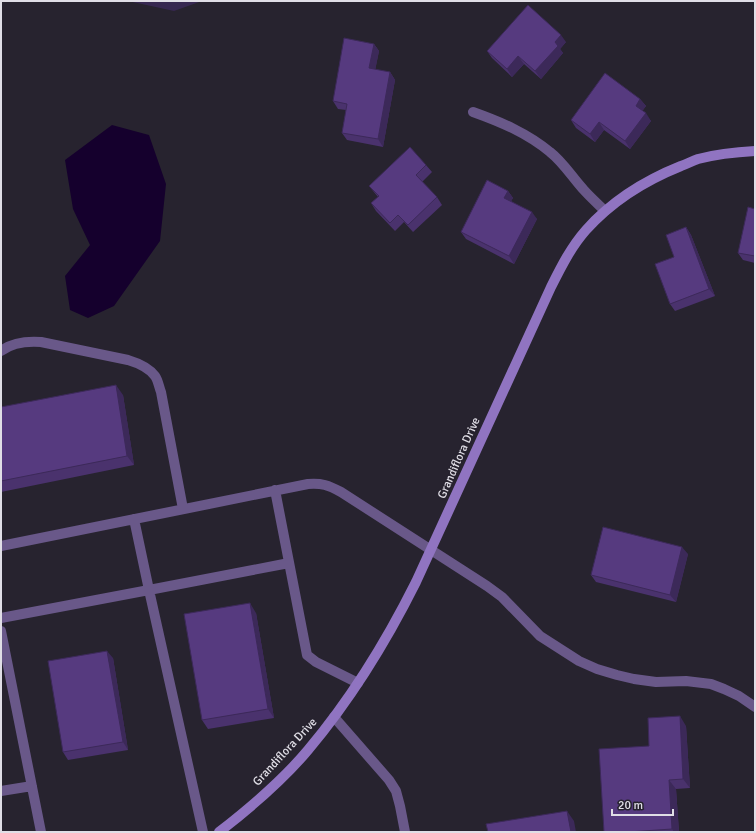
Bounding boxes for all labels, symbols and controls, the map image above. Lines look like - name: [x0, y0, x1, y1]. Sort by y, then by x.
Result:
- street label: Grandiflora Drive: [434, 415, 484, 501]
- street label: Grandiflora Drive: [250, 715, 320, 789]
- scale bar: [612, 791, 673, 817]
- text: 20 m: [618, 798, 643, 813]

